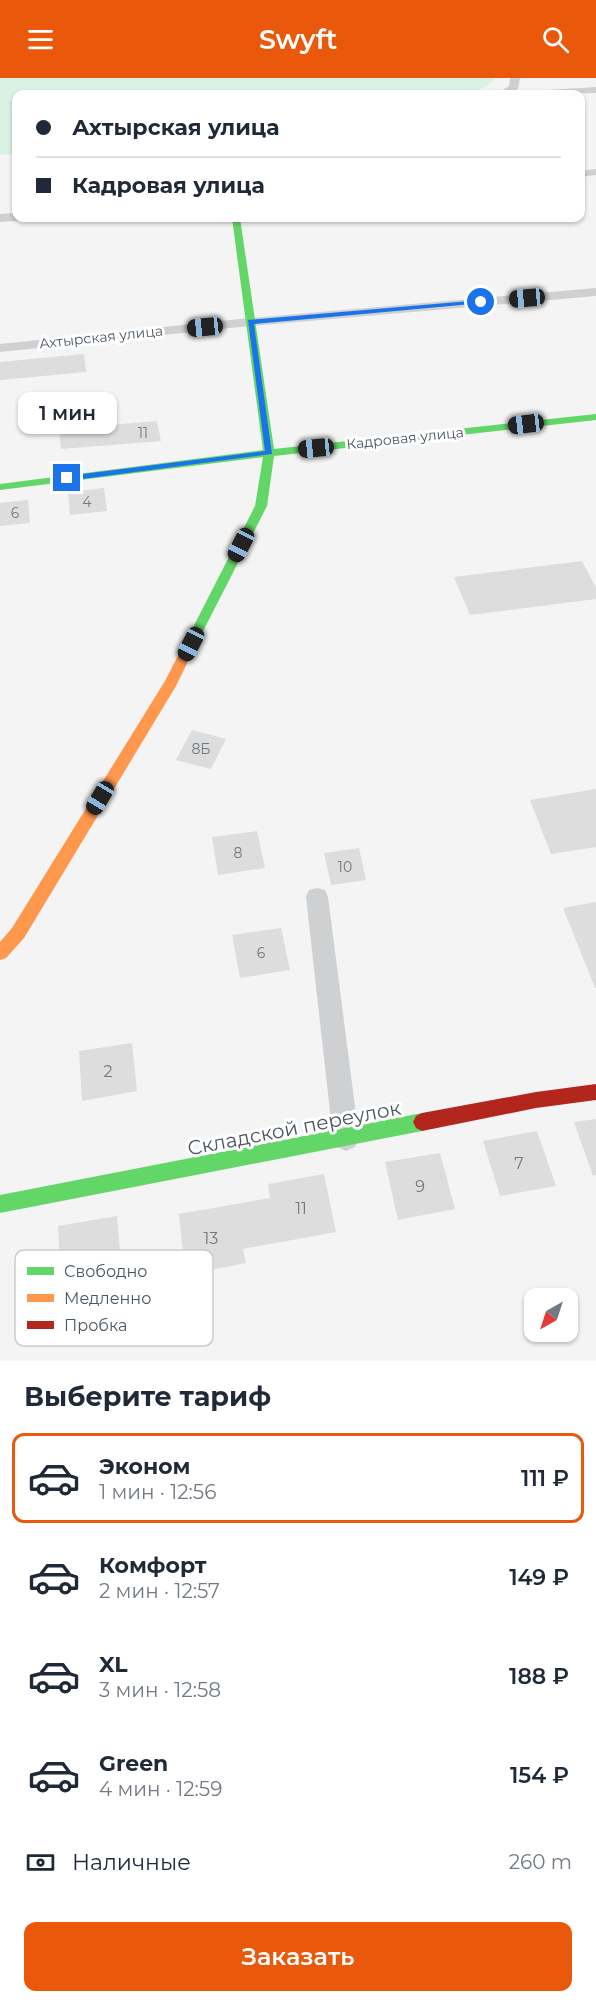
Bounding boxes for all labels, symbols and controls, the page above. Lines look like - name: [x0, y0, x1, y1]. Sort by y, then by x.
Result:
- icon: menu: [24, 23, 57, 56]
- text: Swyft: [259, 23, 337, 56]
- icon: search: [539, 23, 572, 56]
- text: Ахтырская улица: [72, 114, 280, 141]
- text: Кадровая улица: [72, 172, 265, 199]
- car: [508, 287, 546, 309]
- route start: [467, 288, 494, 315]
- car: [186, 316, 224, 338]
- street label: Ахтырская улица: [38, 322, 164, 352]
- callout: 1 мин: [17, 391, 116, 433]
- text: 1 мин: [39, 401, 96, 425]
- car: [507, 413, 545, 435]
- street label: Кадровая улица: [345, 423, 465, 453]
- house number: 11: [138, 424, 148, 442]
- car: [297, 437, 335, 459]
- route end: [53, 464, 80, 491]
- house number: 4: [82, 493, 92, 511]
- house number: 6: [11, 504, 20, 522]
- car: [225, 525, 257, 565]
- car: [175, 624, 207, 664]
- house number: 8Б: [191, 740, 211, 758]
- car: [83, 778, 117, 818]
- house number: 8: [234, 844, 243, 862]
- house number: 10: [338, 858, 352, 876]
- house number: 6: [257, 944, 266, 962]
- house number: 2: [103, 1062, 113, 1081]
- street label: Складской переулок: [185, 1095, 403, 1160]
- house number: 7: [514, 1154, 524, 1173]
- house number: 9: [415, 1177, 425, 1196]
- house number: 11: [295, 1199, 307, 1218]
- house number: 13: [204, 1229, 218, 1248]
- legend: [15, 1250, 213, 1346]
- text: Свободно: [64, 1262, 147, 1281]
- north arrow: [524, 1288, 578, 1342]
- map controls: [524, 1288, 578, 1342]
- text: Медленно: [64, 1289, 151, 1308]
- text: Пробка: [64, 1316, 127, 1335]
- text: Выберите тариф: [24, 1380, 271, 1413]
- icon: car: [27, 1451, 81, 1505]
- text: Эконом: [99, 1453, 190, 1480]
- text: 111 ₽: [521, 1465, 569, 1492]
- text: 1 мин · 12:56: [99, 1480, 216, 1504]
- icon: car: [27, 1550, 81, 1604]
- text: Комфорт: [99, 1552, 207, 1579]
- text: 149 ₽: [509, 1564, 569, 1591]
- text: 2 мин · 12:57: [99, 1579, 220, 1603]
- icon: car: [27, 1649, 81, 1703]
- text: XL: [99, 1651, 128, 1678]
- text: 188 ₽: [509, 1663, 569, 1690]
- text: 3 мин · 12:58: [99, 1678, 221, 1702]
- icon: car: [27, 1748, 81, 1802]
- text: Green: [99, 1750, 168, 1777]
- text: 154 ₽: [510, 1762, 569, 1789]
- text: 4 мин · 12:59: [99, 1777, 222, 1801]
- icon: cash: [24, 1846, 57, 1879]
- text: Наличные: [72, 1849, 191, 1876]
- text: 260 m: [509, 1850, 572, 1874]
- button: Заказать: [24, 1922, 572, 1991]

